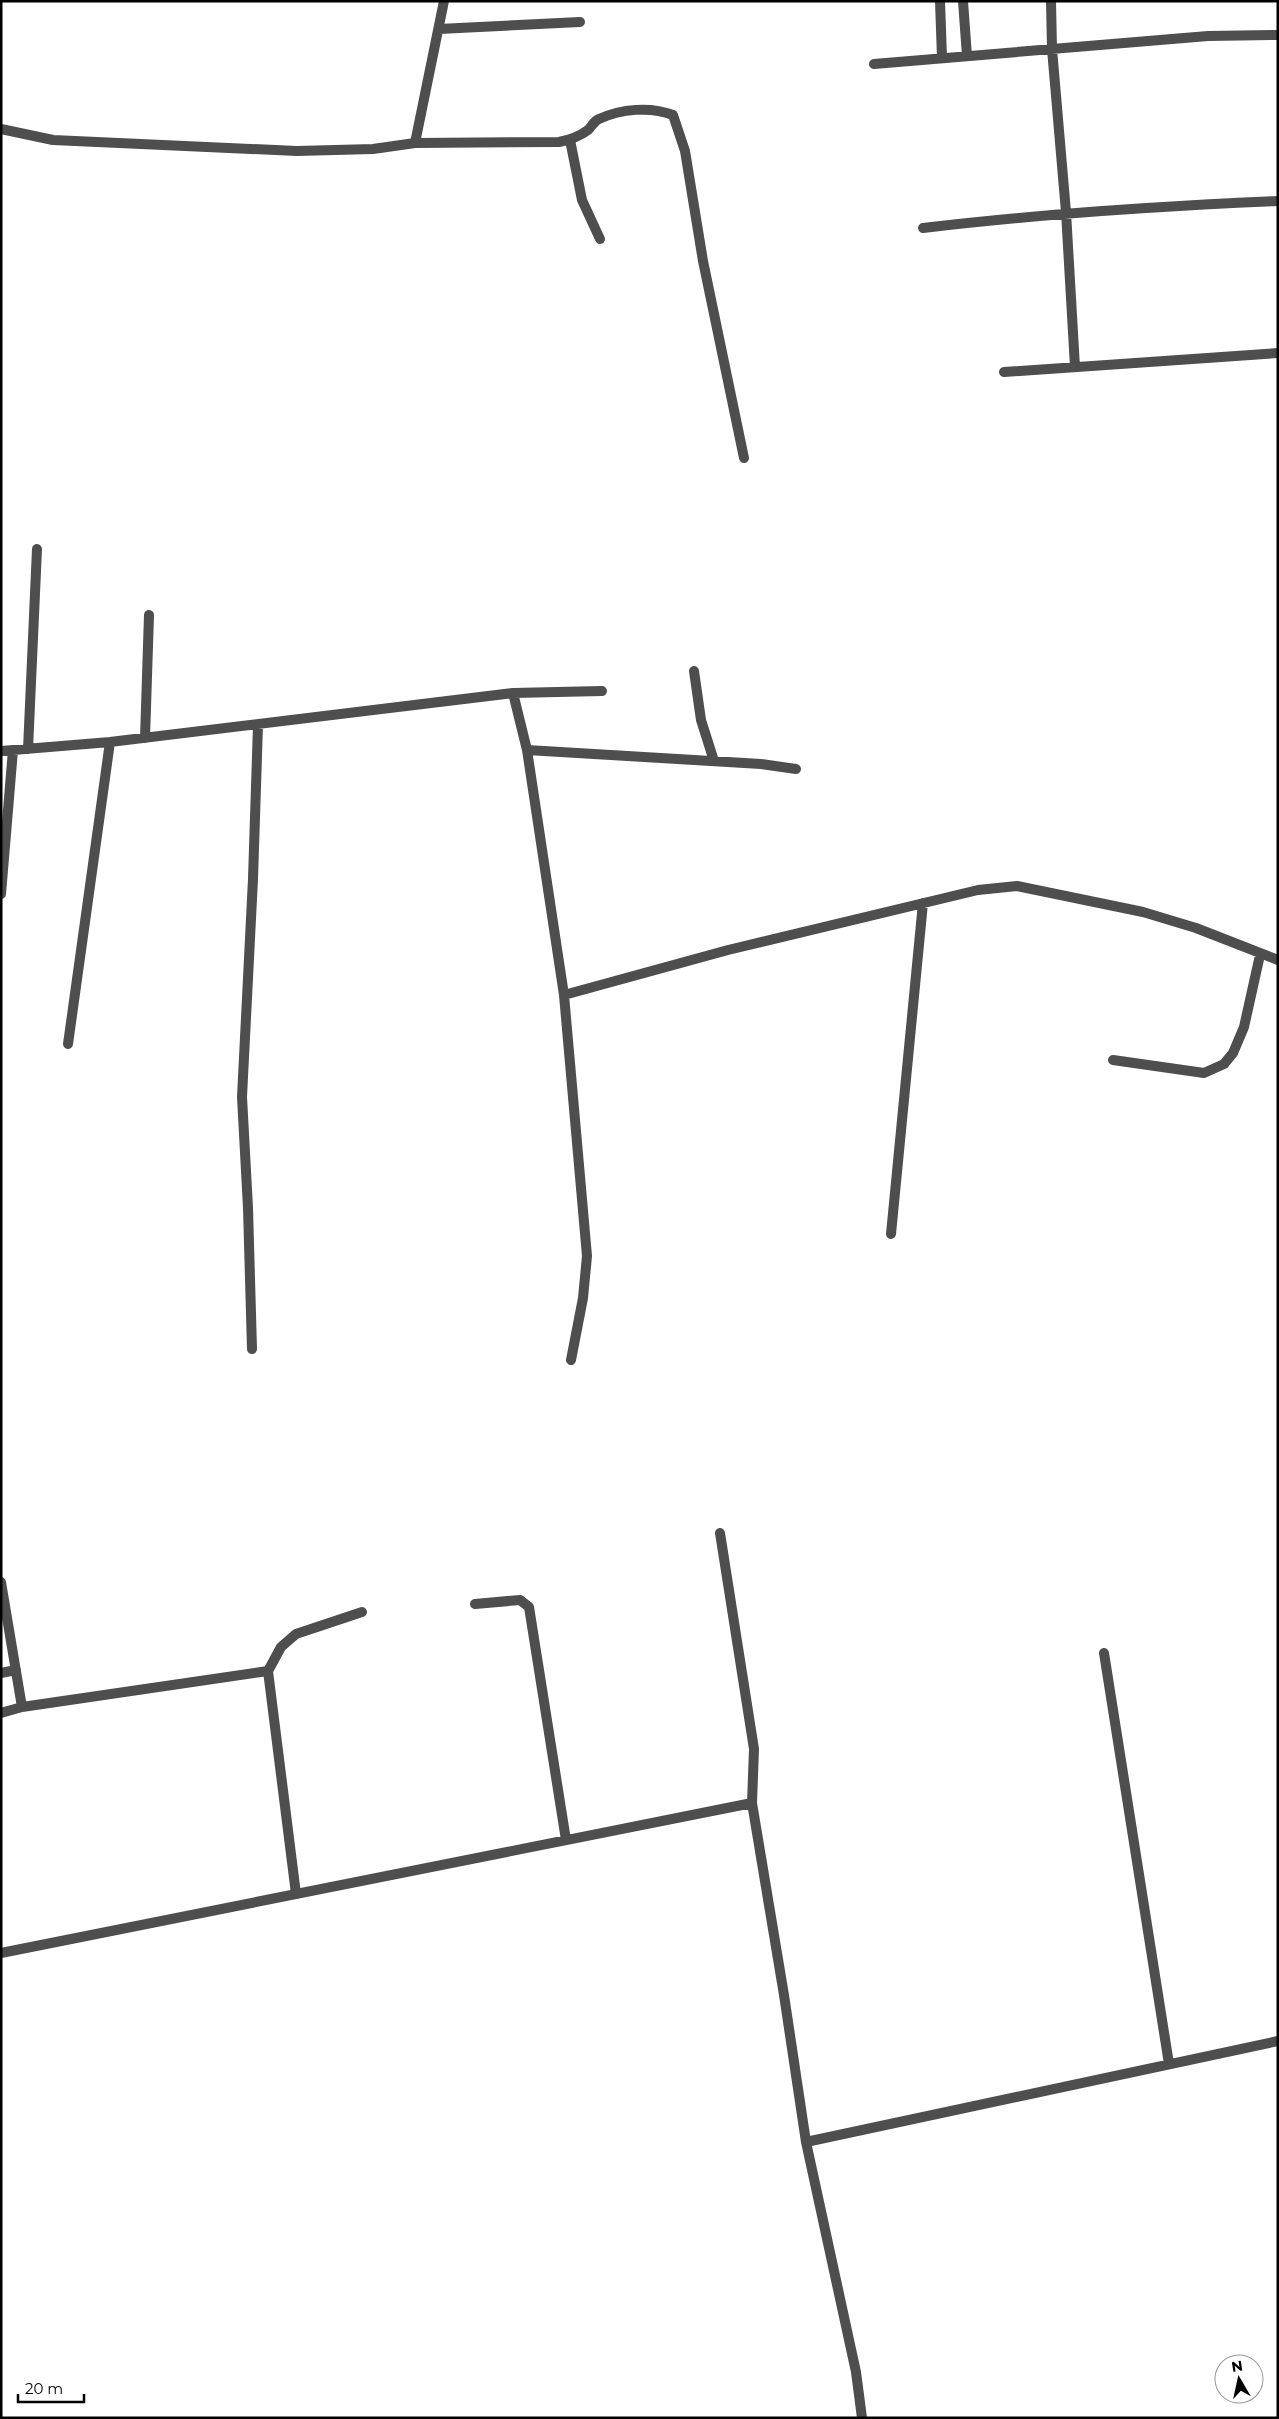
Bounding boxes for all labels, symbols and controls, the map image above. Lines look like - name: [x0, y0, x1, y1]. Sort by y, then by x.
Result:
- north arrow: [1214, 2354, 1264, 2404]
- text: N: [1230, 2356, 1244, 2376]
- scale bar: [18, 2372, 84, 2404]
- text: 20 m: [25, 2379, 63, 2398]

